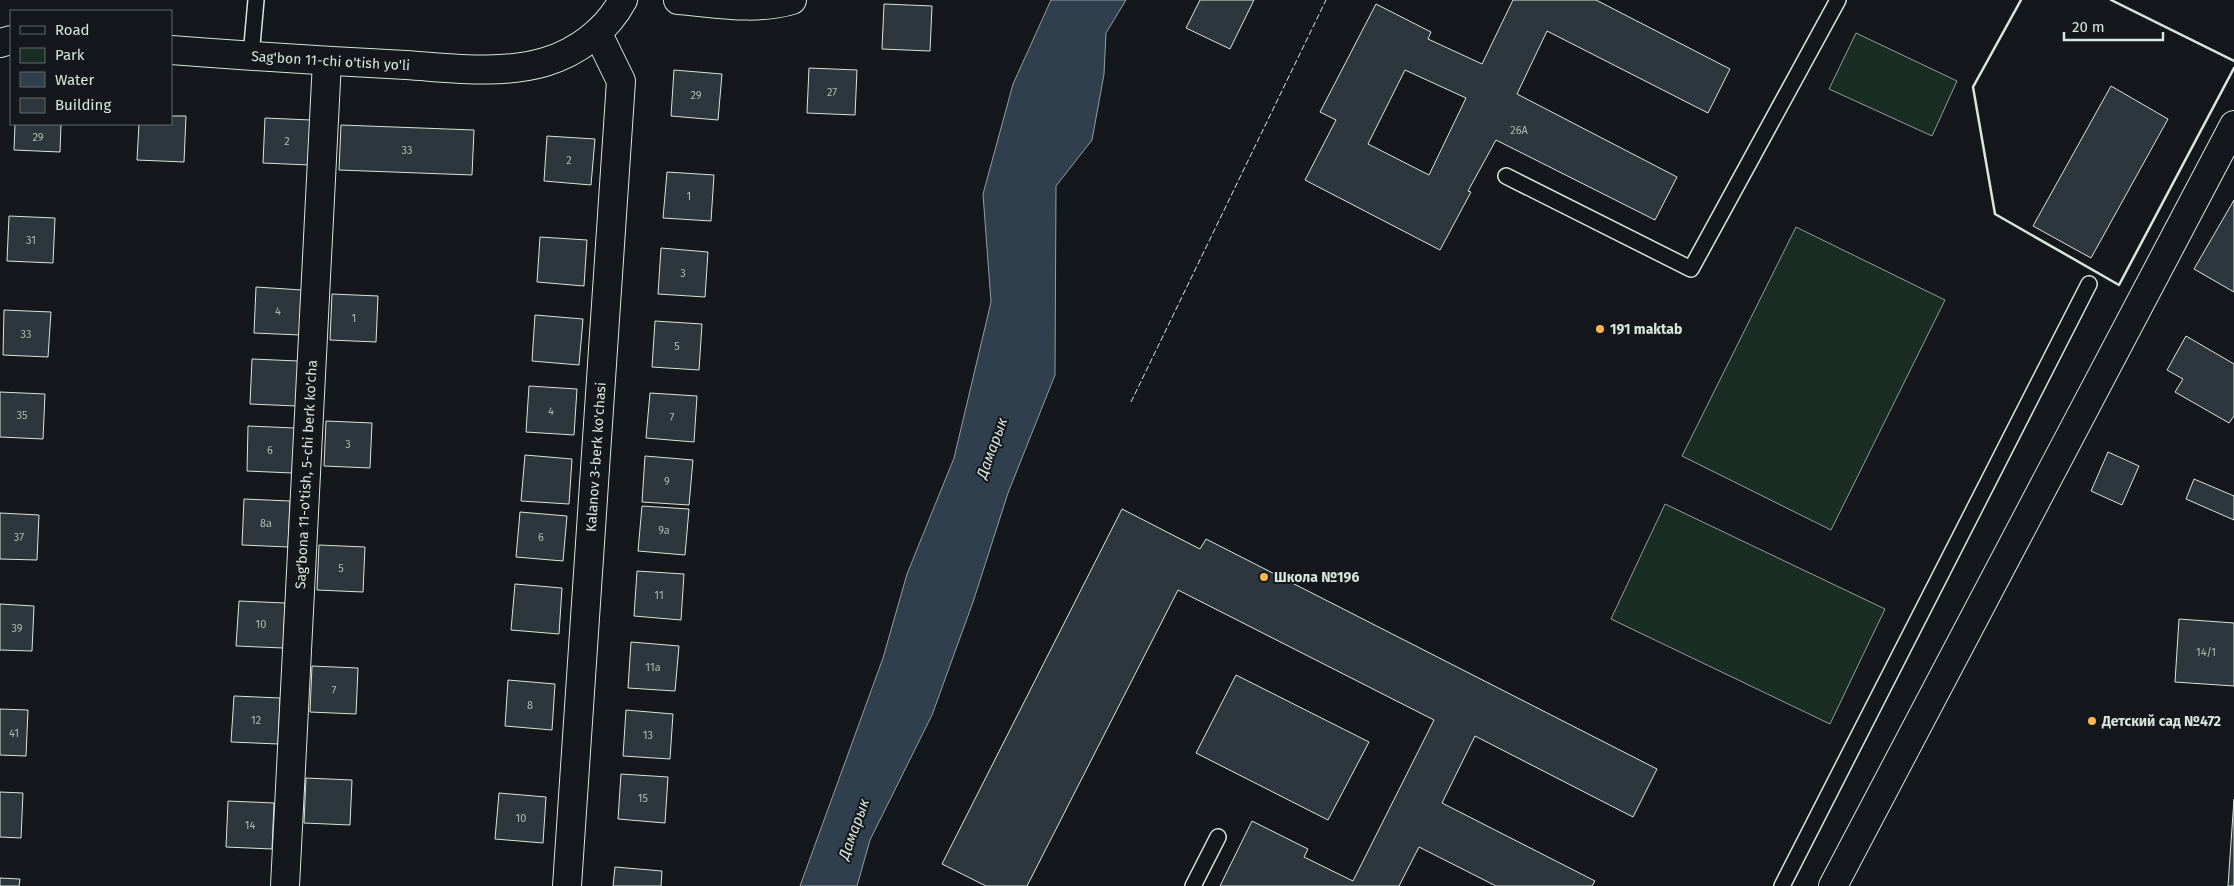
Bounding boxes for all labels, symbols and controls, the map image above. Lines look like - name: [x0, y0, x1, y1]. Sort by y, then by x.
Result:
- legend: [10, 10, 172, 125]
- scale bar: [2064, 10, 2163, 42]
- text: 20 m: [2072, 18, 2105, 36]
- text: Road: [55, 21, 90, 39]
- text: Park: [55, 46, 85, 64]
- street label: Sag'bon 11-chi o'tish yo'li: [251, 47, 411, 74]
- text: Water: [55, 71, 94, 89]
- house number: 27: [827, 86, 837, 99]
- house number: 29: [690, 89, 702, 102]
- text: Building: [55, 96, 111, 114]
- house number: 26A: [1510, 124, 1528, 137]
- house number: 29: [32, 131, 44, 144]
- house number: 2: [284, 135, 290, 148]
- house number: 33: [402, 144, 412, 157]
- house number: 2: [566, 154, 572, 167]
- house number: 1: [687, 190, 691, 203]
- house number: 31: [26, 234, 36, 247]
- house number: 3: [680, 267, 686, 280]
- house number: 4: [275, 305, 281, 318]
- house number: 1: [352, 312, 356, 325]
- place label: 191 maktab: [1610, 321, 1682, 338]
- marker: 191 maktab: [1594, 323, 1606, 335]
- house number: 33: [21, 328, 31, 341]
- house number: 5: [674, 340, 680, 353]
- street label: Sag'bona 11-o'tish, 5-chi berk ko'cha: [292, 360, 320, 590]
- street label: Kalanov 3-berk ko'chasi: [582, 382, 609, 532]
- house number: 4: [548, 405, 554, 418]
- house number: 35: [17, 409, 28, 422]
- house number: 7: [670, 411, 675, 424]
- water label: Дамарык: [972, 415, 1011, 482]
- house number: 3: [345, 438, 351, 451]
- house number: 6: [267, 444, 273, 457]
- house number: 9: [664, 475, 670, 488]
- house number: 8a: [260, 517, 272, 530]
- house number: 9a: [658, 524, 670, 537]
- house number: 37: [14, 531, 24, 544]
- house number: 6: [538, 531, 544, 544]
- house number: 5: [338, 562, 344, 575]
- place label: Школа №196: [1274, 569, 1359, 586]
- marker: Школа №196: [1258, 571, 1270, 583]
- house number: 11: [654, 589, 664, 602]
- house number: 10: [256, 618, 266, 631]
- house number: 39: [11, 622, 23, 635]
- house number: 14/1: [2196, 646, 2216, 659]
- house number: 11a: [645, 661, 661, 674]
- house number: 7: [332, 684, 337, 697]
- house number: 8: [527, 699, 533, 712]
- place label: Детский сад №472: [2101, 713, 2221, 730]
- house number: 12: [251, 714, 261, 727]
- marker: Детский сад №472: [2086, 715, 2098, 727]
- house number: 41: [9, 727, 19, 740]
- house number: 13: [643, 729, 653, 742]
- house number: 15: [638, 792, 649, 805]
- water label: Дамарык: [834, 796, 873, 863]
- house number: 10: [516, 812, 526, 825]
- house number: 14: [245, 819, 255, 832]

